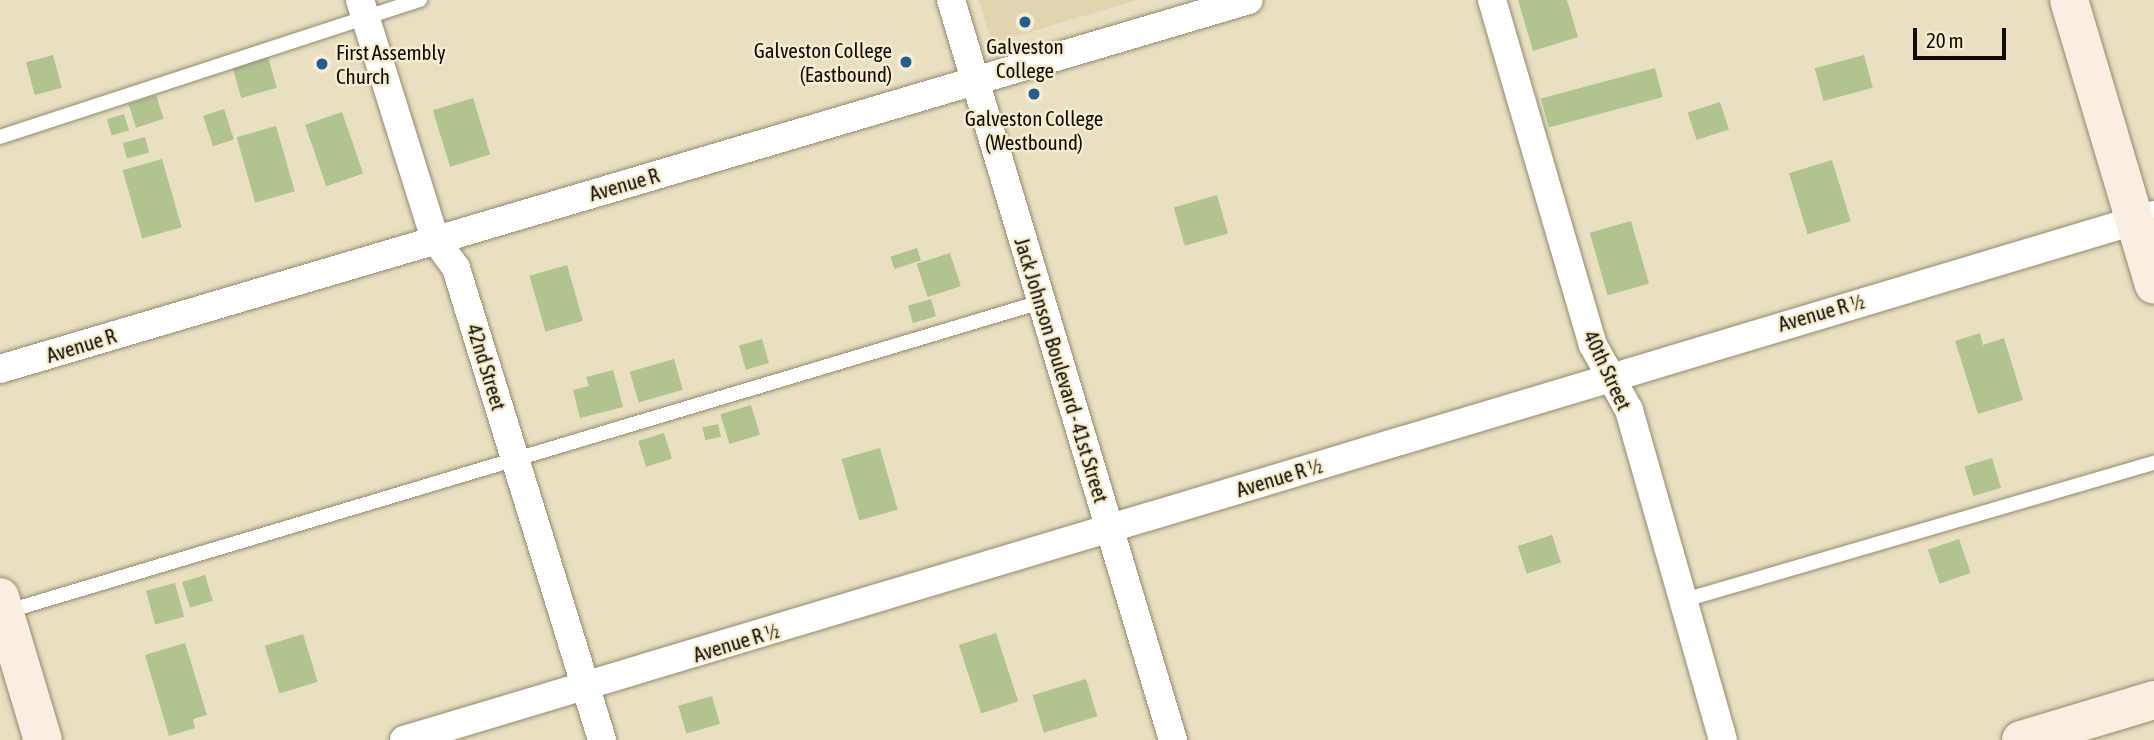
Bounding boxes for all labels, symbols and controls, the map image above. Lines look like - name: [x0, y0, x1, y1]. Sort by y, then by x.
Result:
- marker: Galveston College: [1017, 14, 1033, 30]
- scale bar: [1916, 14, 2009, 58]
- text: 20 m: [1926, 28, 1964, 52]
- place label: Galveston College: [986, 33, 1064, 83]
- place label: Galveston College (Eastbound): [754, 37, 892, 87]
- place label: First Assembly Church: [336, 39, 446, 89]
- marker: Galveston College (Eastbound): [898, 54, 914, 70]
- marker: First Assembly Church: [314, 56, 330, 72]
- marker: Galveston College (Westbound): [1026, 86, 1042, 102]
- place label: Galveston College (Westbound): [965, 105, 1103, 155]
- street label: Avenue R: [586, 162, 662, 206]
- street label: Jack Johnson Boulevard - 41st Street: [1010, 234, 1114, 506]
- street label: Avenue R ½: [1775, 288, 1867, 336]
- street label: 42nd Street: [462, 321, 512, 413]
- street label: Avenue R: [43, 322, 119, 368]
- street label: 40th Street: [1579, 326, 1637, 414]
- street label: Avenue R ½: [1233, 452, 1325, 502]
- street label: Avenue R ½: [690, 617, 782, 667]

